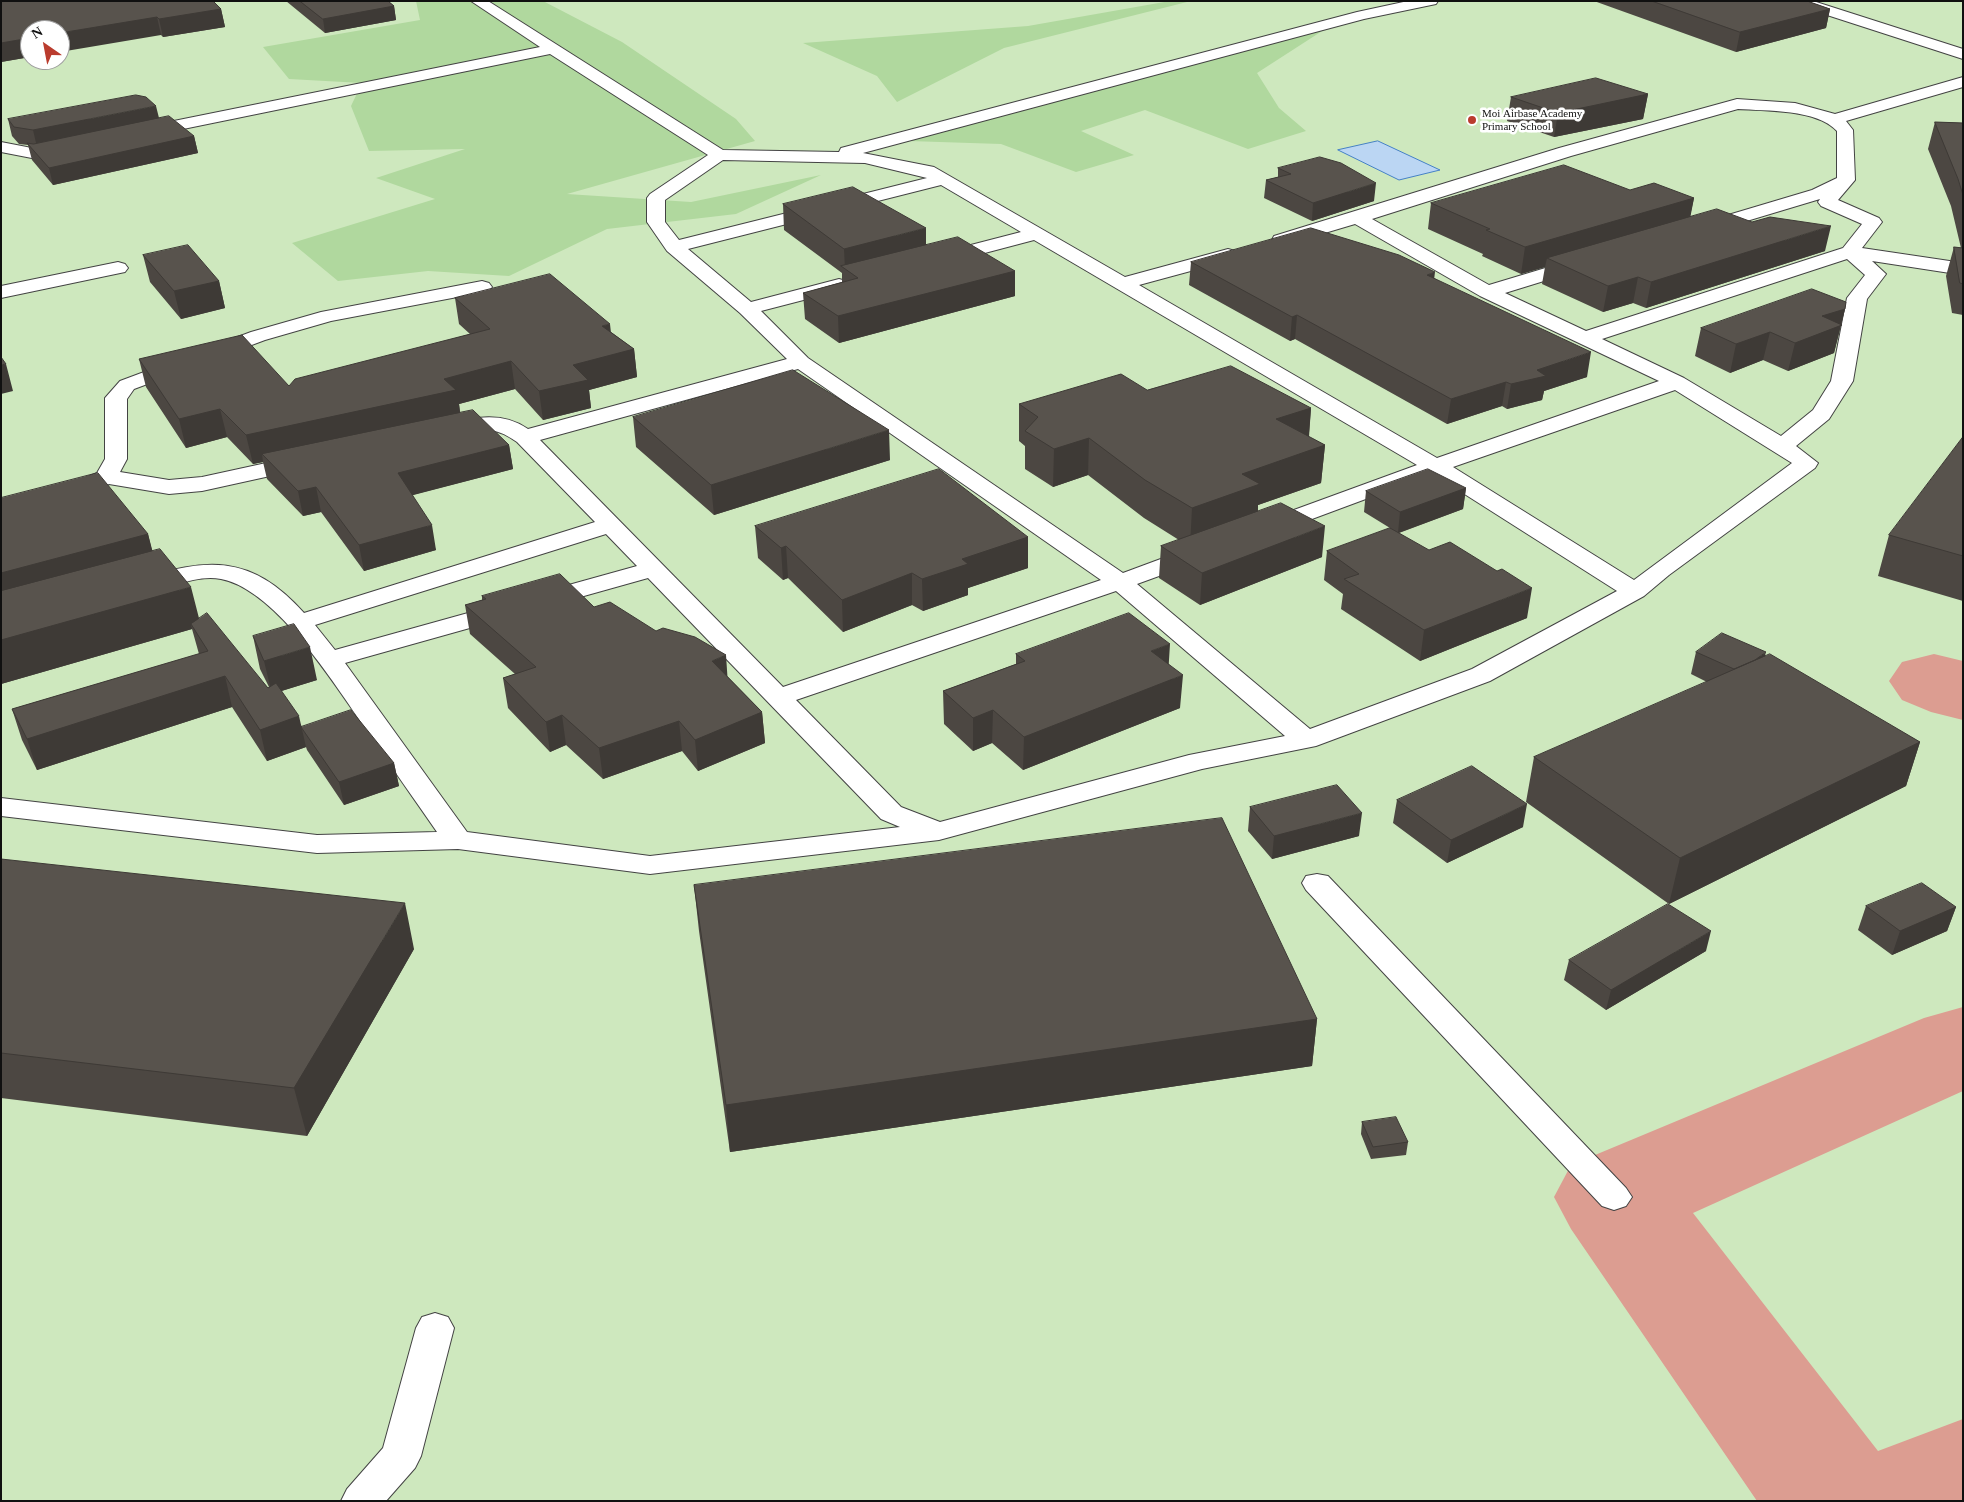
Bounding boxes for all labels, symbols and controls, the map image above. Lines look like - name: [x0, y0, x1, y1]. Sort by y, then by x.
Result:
- north arrow: [20, 20, 70, 70]
- text: N: [29, 24, 45, 42]
- place label: Moi Airbase Academy Primary School: [1482, 107, 1582, 133]
- marker: Moi Airbase Academy Primary School: [1466, 114, 1478, 126]

